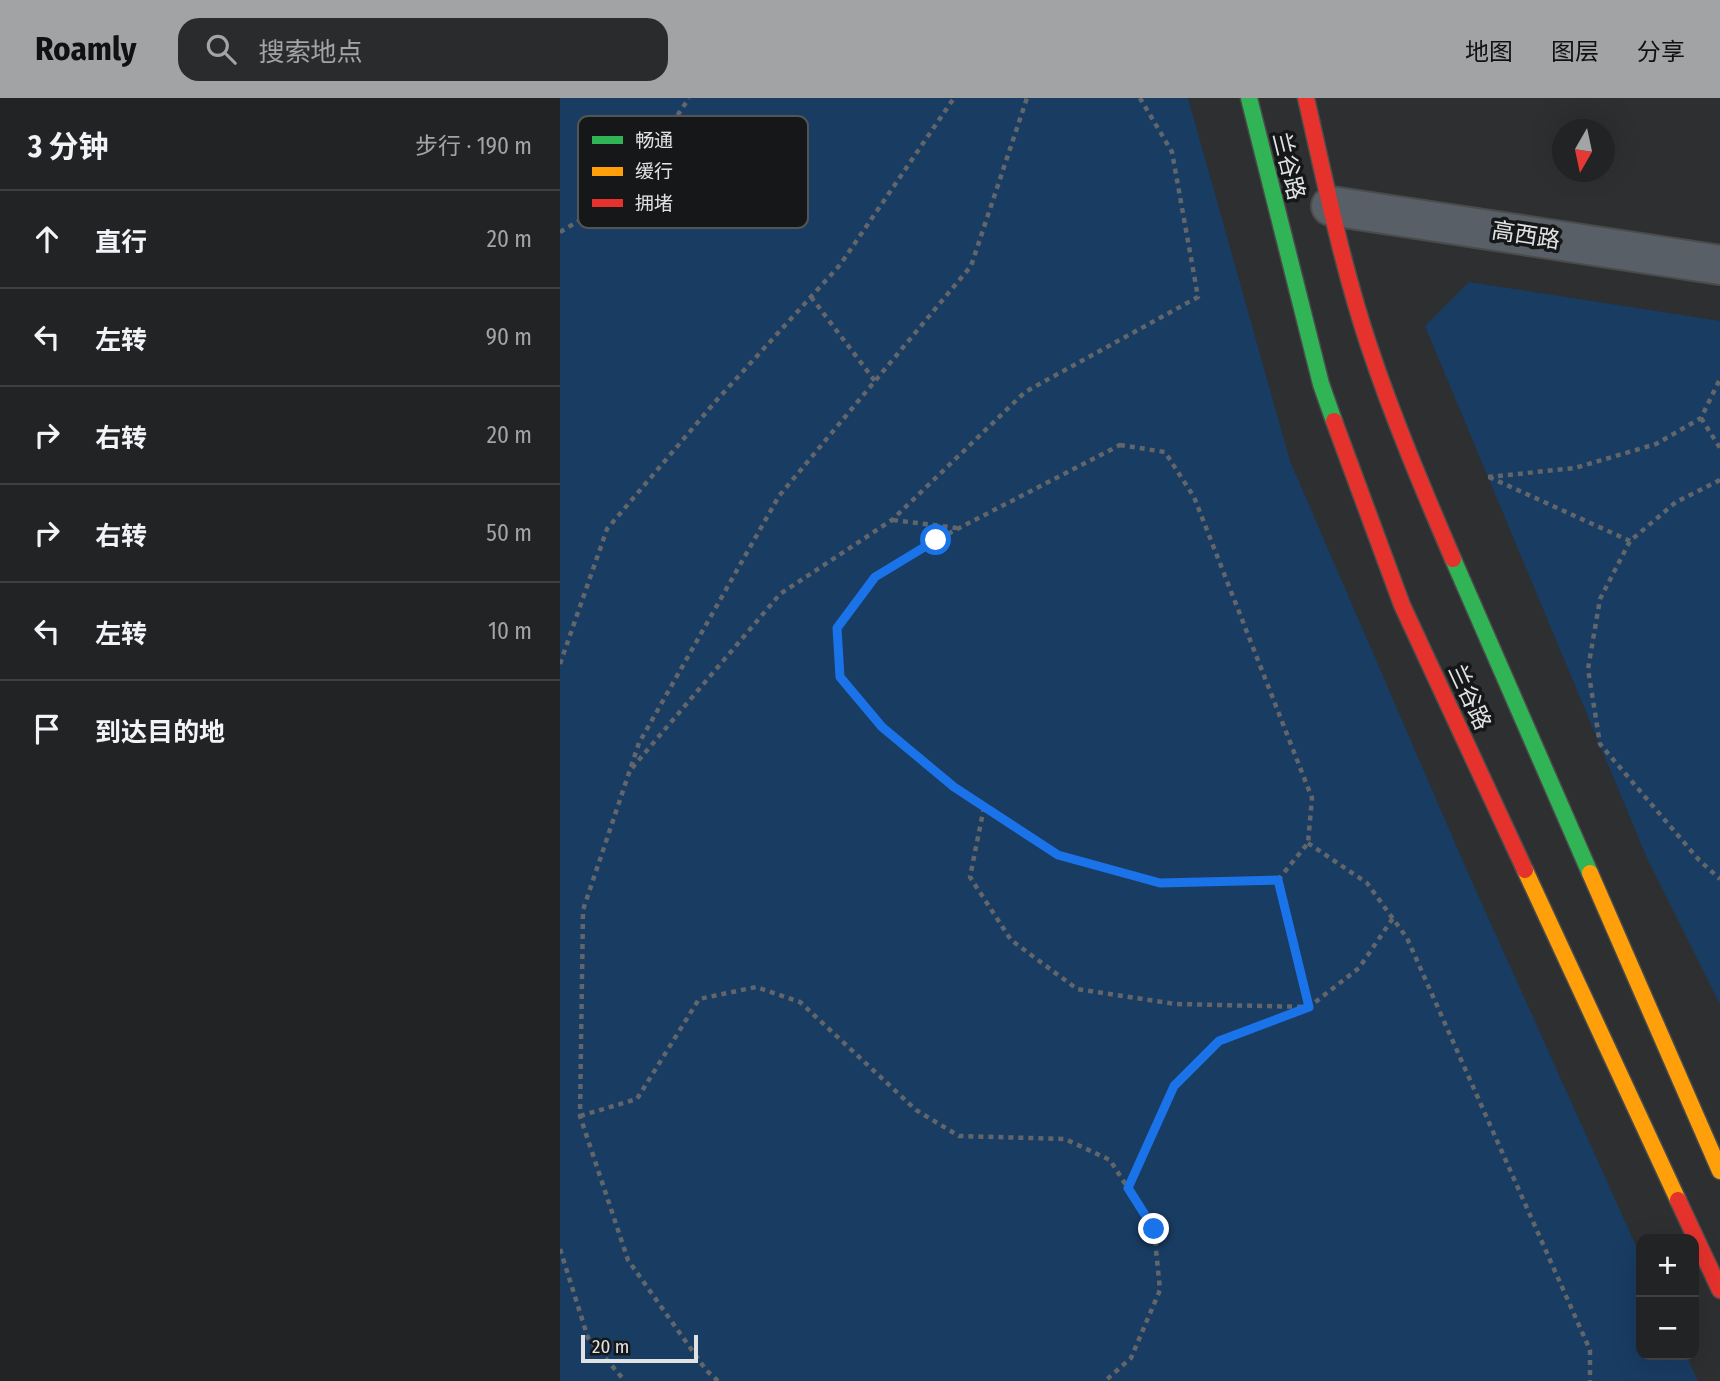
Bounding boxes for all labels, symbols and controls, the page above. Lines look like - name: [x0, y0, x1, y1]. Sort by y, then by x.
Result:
- search box: [178, 18, 668, 81]
- text: Roamly: [35, 29, 136, 69]
- icon: search: [202, 30, 240, 68]
- text: 搜索地点: [258, 37, 362, 68]
- text: 地图: [1465, 38, 1513, 66]
- text: 图层: [1551, 38, 1599, 66]
- text: 分享: [1637, 38, 1685, 66]
- legend: [578, 116, 808, 228]
- north arrow: [1552, 119, 1615, 182]
- text: 3 分钟: [28, 129, 108, 165]
- text: 畅通: [635, 129, 673, 152]
- street label: 兰谷路: [1267, 129, 1311, 203]
- text: 步行 · 190 m: [415, 132, 532, 160]
- text: 缓行: [635, 160, 673, 183]
- text: 拥堵: [635, 192, 673, 215]
- street label: 高西路: [1490, 216, 1562, 254]
- icon: ahead: [28, 220, 66, 258]
- text: 20 m: [487, 225, 532, 253]
- text: 直行: [95, 227, 147, 258]
- icon: left: [28, 318, 66, 356]
- text: 90 m: [486, 323, 532, 351]
- text: 左转: [95, 325, 147, 356]
- icon: right: [28, 416, 66, 454]
- text: 20 m: [487, 421, 532, 449]
- text: 右转: [95, 423, 147, 454]
- icon: right: [28, 514, 66, 552]
- text: 50 m: [486, 519, 532, 547]
- text: 右转: [95, 521, 147, 552]
- route start: [920, 524, 951, 555]
- icon: left: [28, 612, 66, 650]
- text: 10 m: [488, 617, 532, 645]
- text: 左转: [95, 619, 147, 650]
- street label: 兰谷路: [1443, 660, 1497, 734]
- icon: arrive: [28, 710, 66, 748]
- text: 到达目的地: [95, 717, 225, 748]
- route end: [1138, 1213, 1169, 1244]
- map controls: [1636, 1234, 1699, 1360]
- button: +: [1636, 1234, 1699, 1297]
- button: −: [1636, 1297, 1699, 1360]
- scale bar: [581, 1332, 698, 1364]
- text: 20 m: [592, 1335, 629, 1358]

